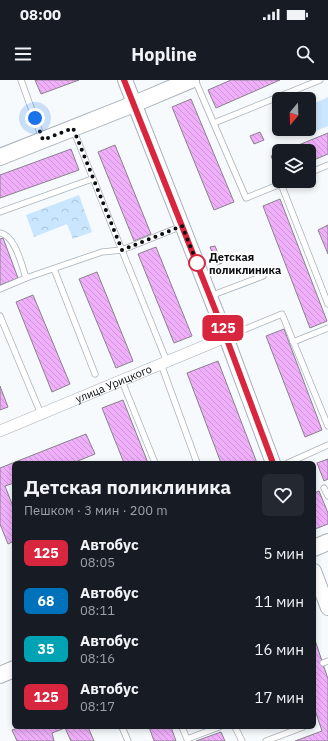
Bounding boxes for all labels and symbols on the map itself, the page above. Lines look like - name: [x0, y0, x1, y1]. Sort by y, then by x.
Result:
- north arrow: [272, 92, 316, 136]
- your location: [25, 108, 45, 128]
- place label: Детская поликлиника: [209, 250, 281, 277]
- marker: Детская поликлиника: [188, 254, 206, 272]
- line badge: 125: [200, 315, 246, 341]
- street label: улица Урицкого: [73, 362, 154, 406]

